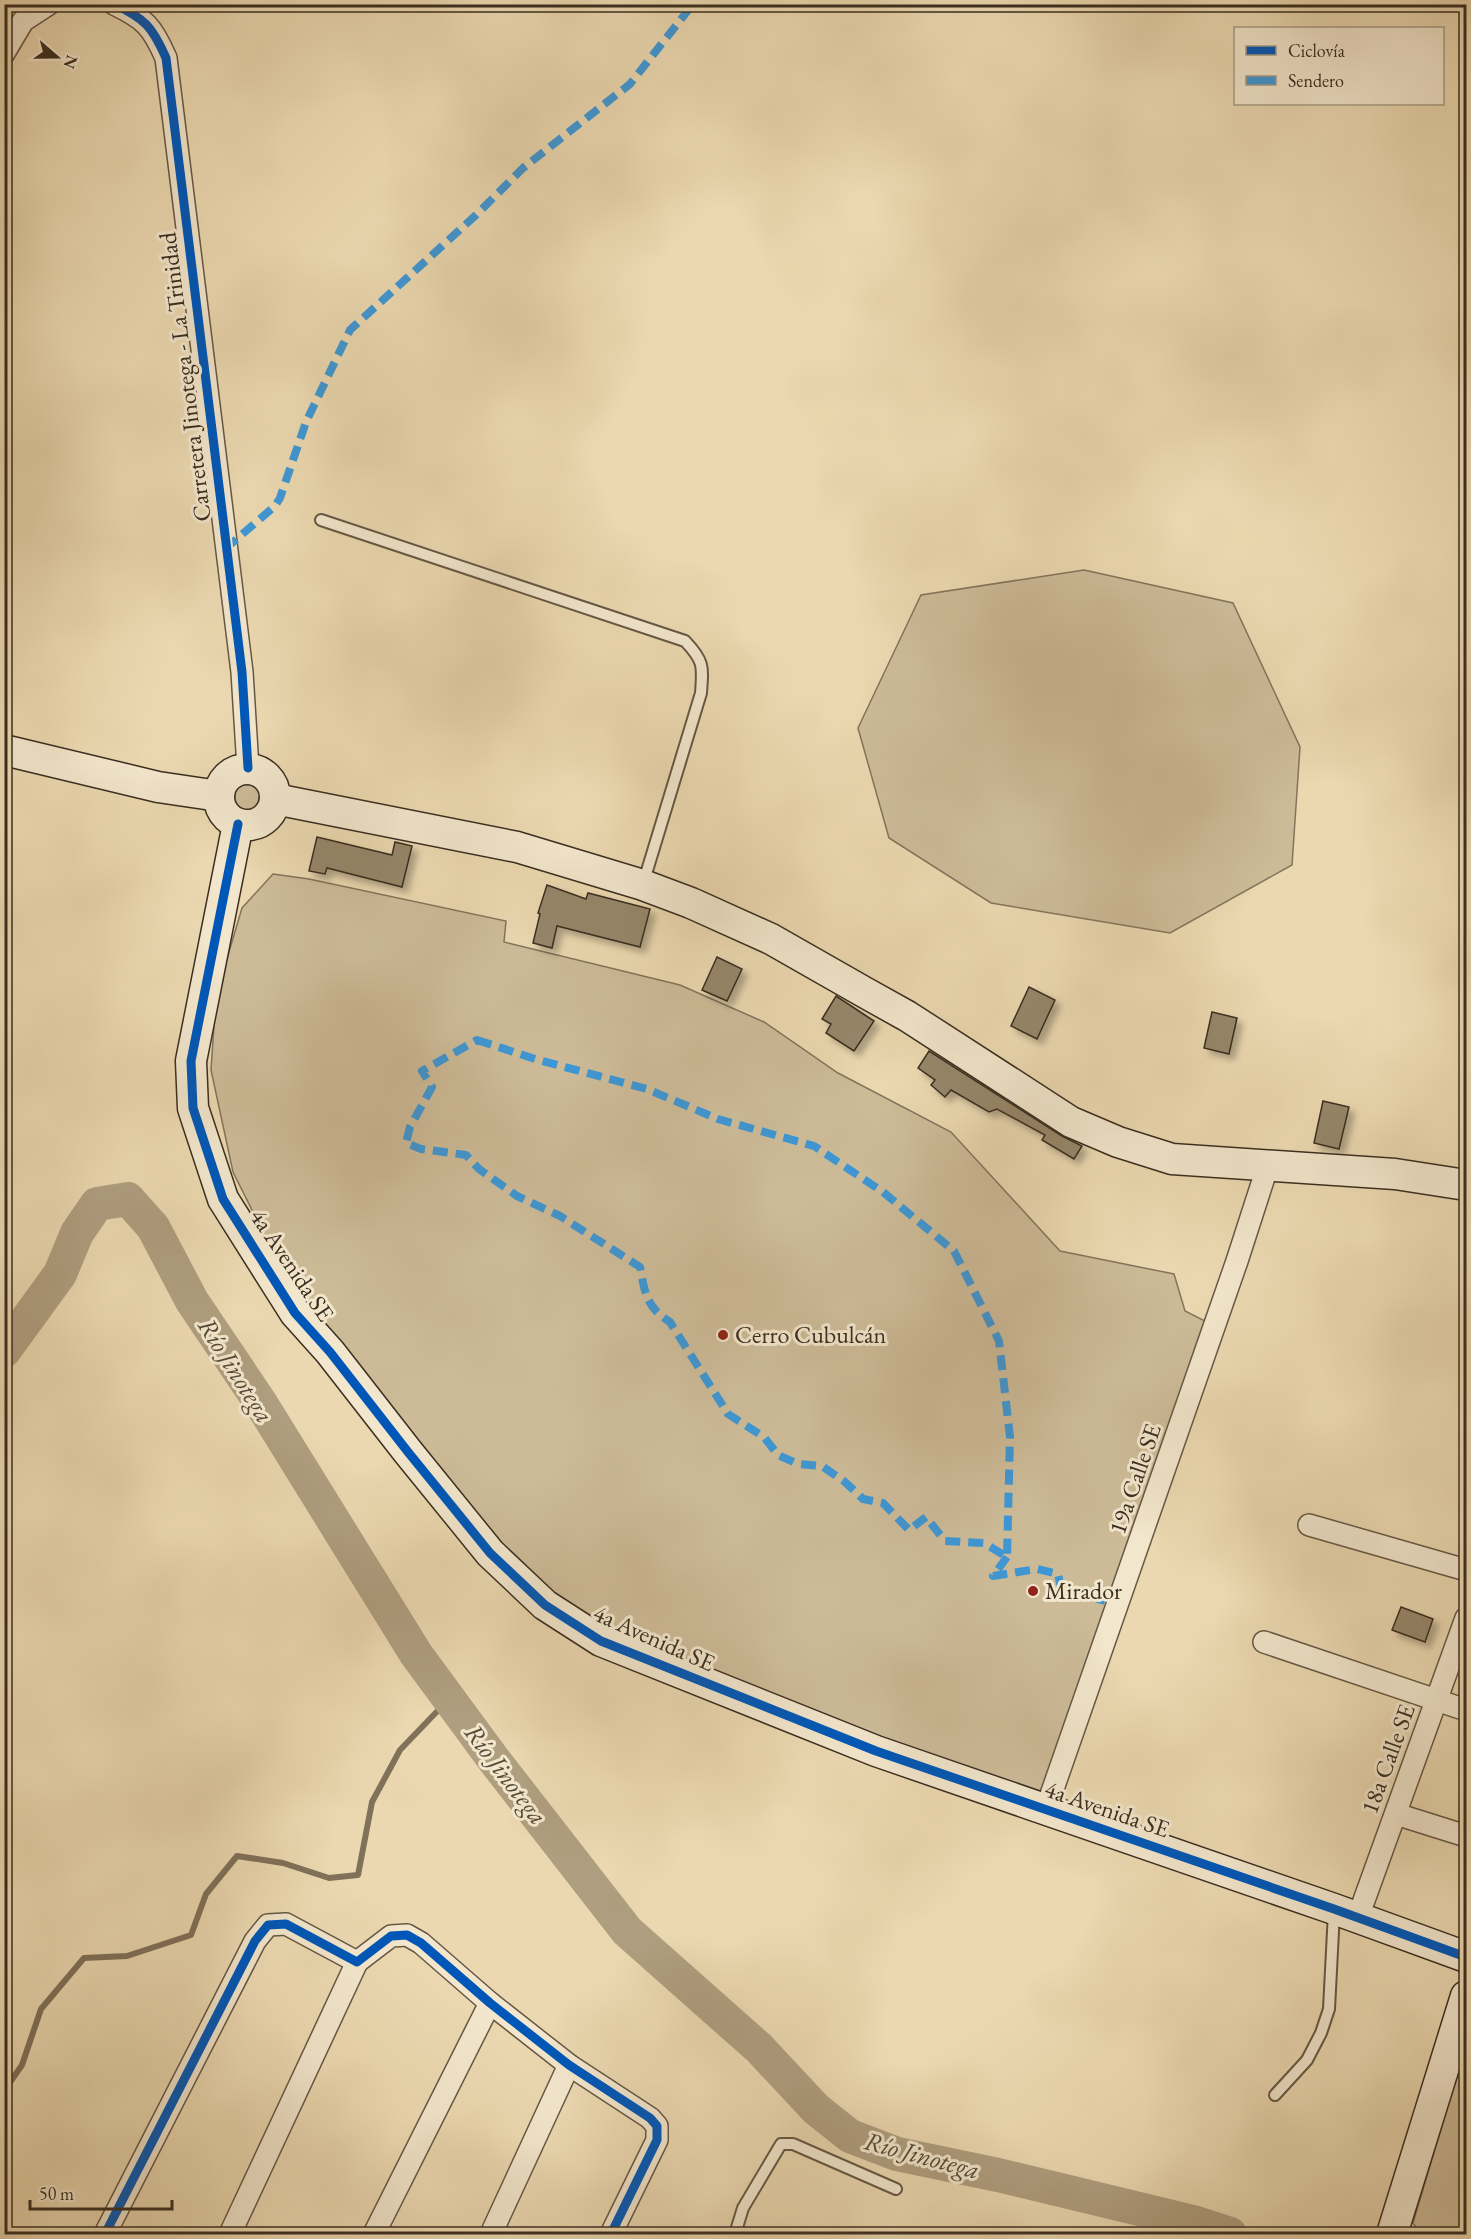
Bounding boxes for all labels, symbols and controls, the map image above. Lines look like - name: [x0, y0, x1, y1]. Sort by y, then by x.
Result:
- north arrow: [27, 27, 87, 87]
- legend: [1234, 27, 1444, 105]
- text: Ciclovía: [1288, 39, 1346, 62]
- text: N: [59, 52, 83, 72]
- text: Sendero: [1288, 69, 1344, 92]
- street label: Carretera Jinotega - La Trinidad: [151, 230, 218, 524]
- street label: 4a Avenida SE: [243, 1202, 342, 1327]
- water label: Río Jinotega: [190, 1311, 282, 1429]
- place label: Cerro Cubulcán: [735, 1319, 887, 1350]
- marker: Cerro Cubulcán: [716, 1328, 730, 1342]
- street label: 19a Calle SE: [1101, 1420, 1168, 1538]
- place label: Mirador: [1045, 1575, 1122, 1606]
- marker: Mirador: [1026, 1584, 1040, 1598]
- street label: 4a Avenida SE: [589, 1597, 720, 1678]
- street label: 18a Calle SE: [1353, 1700, 1422, 1818]
- water label: Río Jinotega: [457, 1717, 555, 1831]
- street label: 4a Avenida SE: [1041, 1773, 1174, 1844]
- water label: Río Jinotega: [861, 2123, 983, 2187]
- scale bar: [30, 2173, 172, 2211]
- text: 50 m: [39, 2182, 74, 2205]

